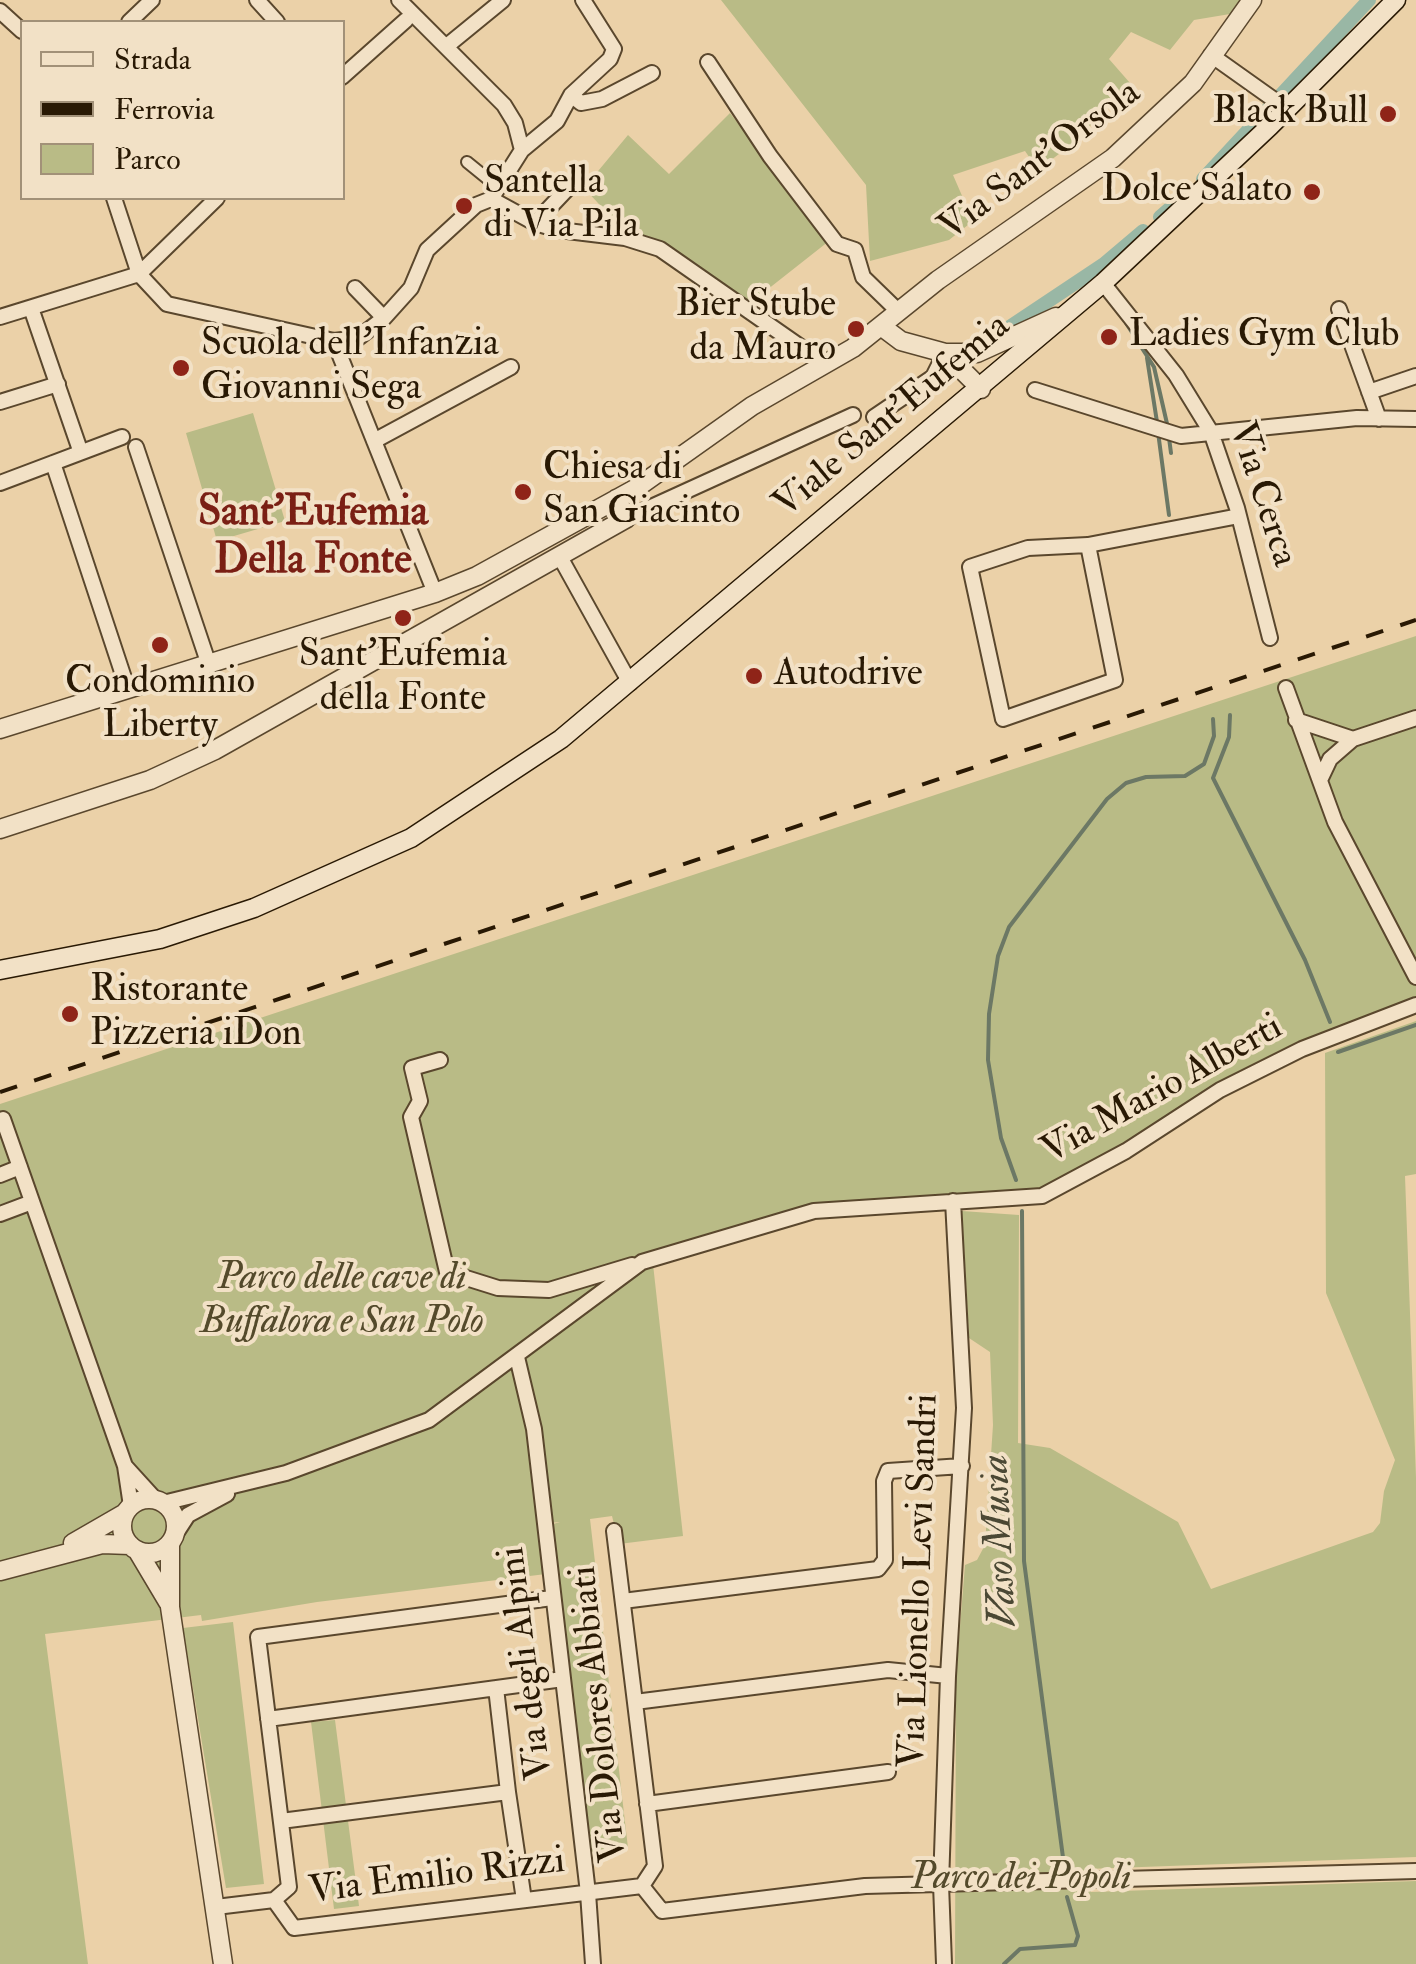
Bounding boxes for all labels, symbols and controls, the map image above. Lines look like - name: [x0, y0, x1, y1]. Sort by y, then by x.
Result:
- legend: [20, 20, 345, 200]
- text: Strada: [114, 41, 191, 78]
- street label: Via Sant'Orsola: [931, 72, 1151, 252]
- text: Ferrovia: [114, 91, 214, 128]
- place label: Black Bull: [1212, 91, 1368, 137]
- marker: Black Bull: [1377, 103, 1399, 125]
- text: Parco: [114, 141, 181, 178]
- place label: Santella di Via Pila: [484, 161, 639, 250]
- place label: Dolce Salato: [1102, 169, 1292, 215]
- marker: Dolce Salato: [1301, 181, 1323, 203]
- marker: Santella di Via Pila: [453, 195, 475, 217]
- place label: Bier Stube da Mauro: [676, 284, 836, 373]
- street label: Viale Sant'Eufemia: [766, 305, 1020, 529]
- place label: Ladies Gym Club: [1129, 314, 1399, 360]
- marker: Bier Stube da Mauro: [845, 318, 867, 340]
- place label: Scuola dell'Infanzia Giovanni Sega: [201, 323, 499, 412]
- marker: Ladies Gym Club: [1098, 326, 1120, 348]
- marker: Scuola dell'Infanzia Giovanni Sega: [170, 357, 192, 379]
- street label: Via Cerca: [1216, 417, 1306, 573]
- place label: Chiesa di San Giacinto: [543, 447, 740, 536]
- marker: Chiesa di San Giacinto: [512, 481, 534, 503]
- district label: Sant'Eufemia Della Fonte: [198, 490, 428, 588]
- marker: Sant'Eufemia della Fonte: [392, 607, 414, 629]
- marker: Condominio Liberty: [149, 634, 171, 656]
- place label: Sant'Eufemia della Fonte: [299, 634, 507, 724]
- place label: Autodrive: [774, 653, 923, 699]
- place label: Condominio Liberty: [65, 661, 255, 751]
- marker: Autodrive: [743, 665, 765, 687]
- place label: Ristorante Pizzeria iDon: [90, 969, 302, 1058]
- marker: Ristorante Pizzeria iDon: [59, 1003, 81, 1025]
- street label: Via Mario Alberti: [1035, 1006, 1291, 1176]
- park label: Parco delle cave di Buffalora e San Polo: [200, 1257, 484, 1346]
- street label: Via Lionello Levi Sandri: [892, 1393, 950, 1769]
- water label: Vaso Musia: [973, 1453, 1031, 1629]
- street label: Via degli Alpini: [491, 1544, 565, 1782]
- street label: Via Dolores Abbiati: [563, 1564, 639, 1864]
- street label: Via Emilio Rizzi: [306, 1840, 568, 1916]
- park label: Parco dei Popoli: [911, 1857, 1131, 1903]

